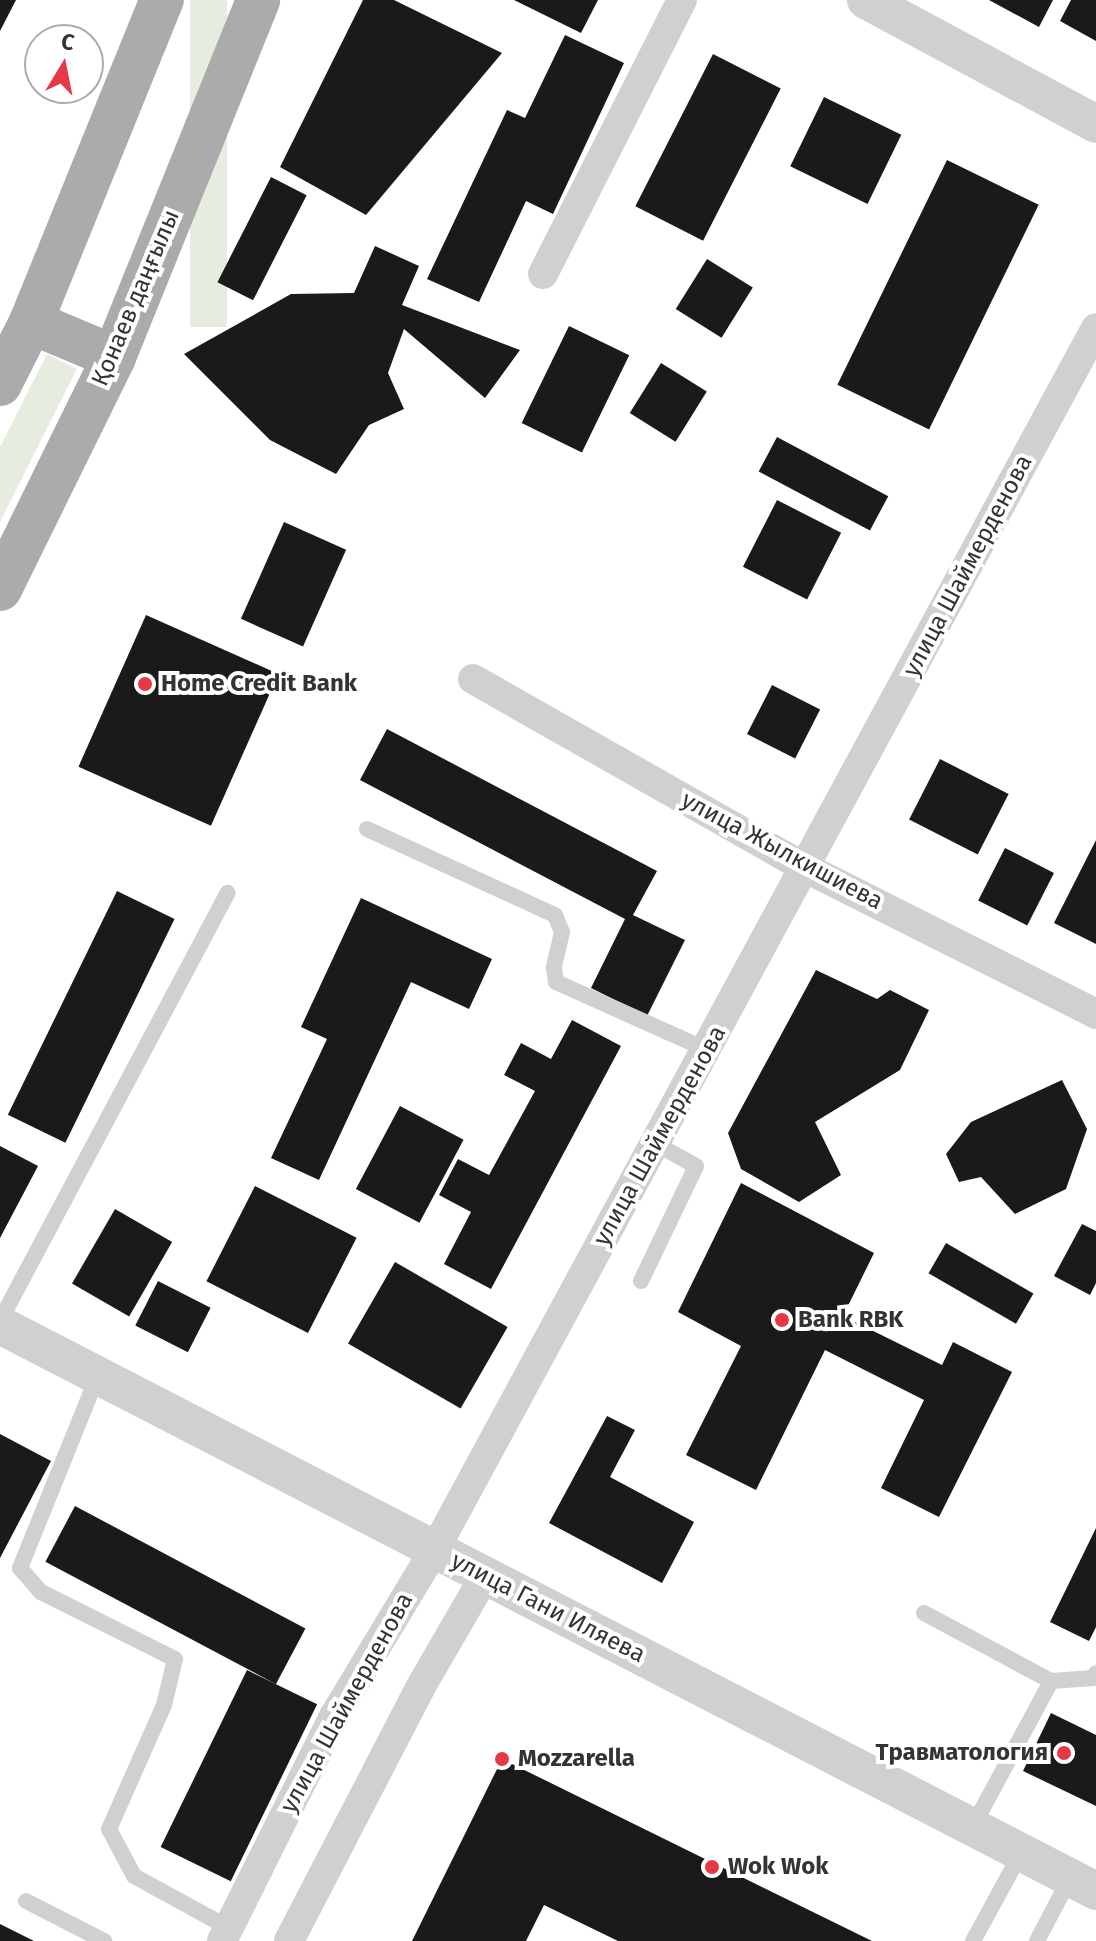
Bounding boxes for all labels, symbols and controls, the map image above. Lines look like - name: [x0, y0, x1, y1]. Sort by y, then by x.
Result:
- north arrow: [24, 24, 104, 104]
- text: С: [59, 27, 76, 56]
- street label: Қонаев даңғылы: [86, 206, 186, 390]
- street label: улица Шаймерденова: [897, 450, 1039, 682]
- place label: Home Credit Bank: [161, 670, 357, 698]
- marker: Home Credit Bank: [136, 675, 154, 693]
- street label: улица Жылкишиева: [676, 786, 888, 916]
- street label: улица Шаймерденова: [588, 1021, 732, 1251]
- place label: Bank RBK: [798, 1306, 904, 1334]
- marker: Bank RBK: [773, 1311, 791, 1329]
- street label: улица Гани Иляева: [446, 1547, 650, 1669]
- street label: улица Шаймерденова: [275, 1588, 419, 1818]
- place label: Травматология: [875, 1739, 1048, 1767]
- marker: Травматология: [1055, 1744, 1073, 1762]
- place label: Mozzarella: [518, 1745, 635, 1773]
- marker: Mozzarella: [493, 1750, 511, 1768]
- place label: Wok Wok: [728, 1853, 828, 1881]
- marker: Wok Wok: [703, 1858, 721, 1876]

